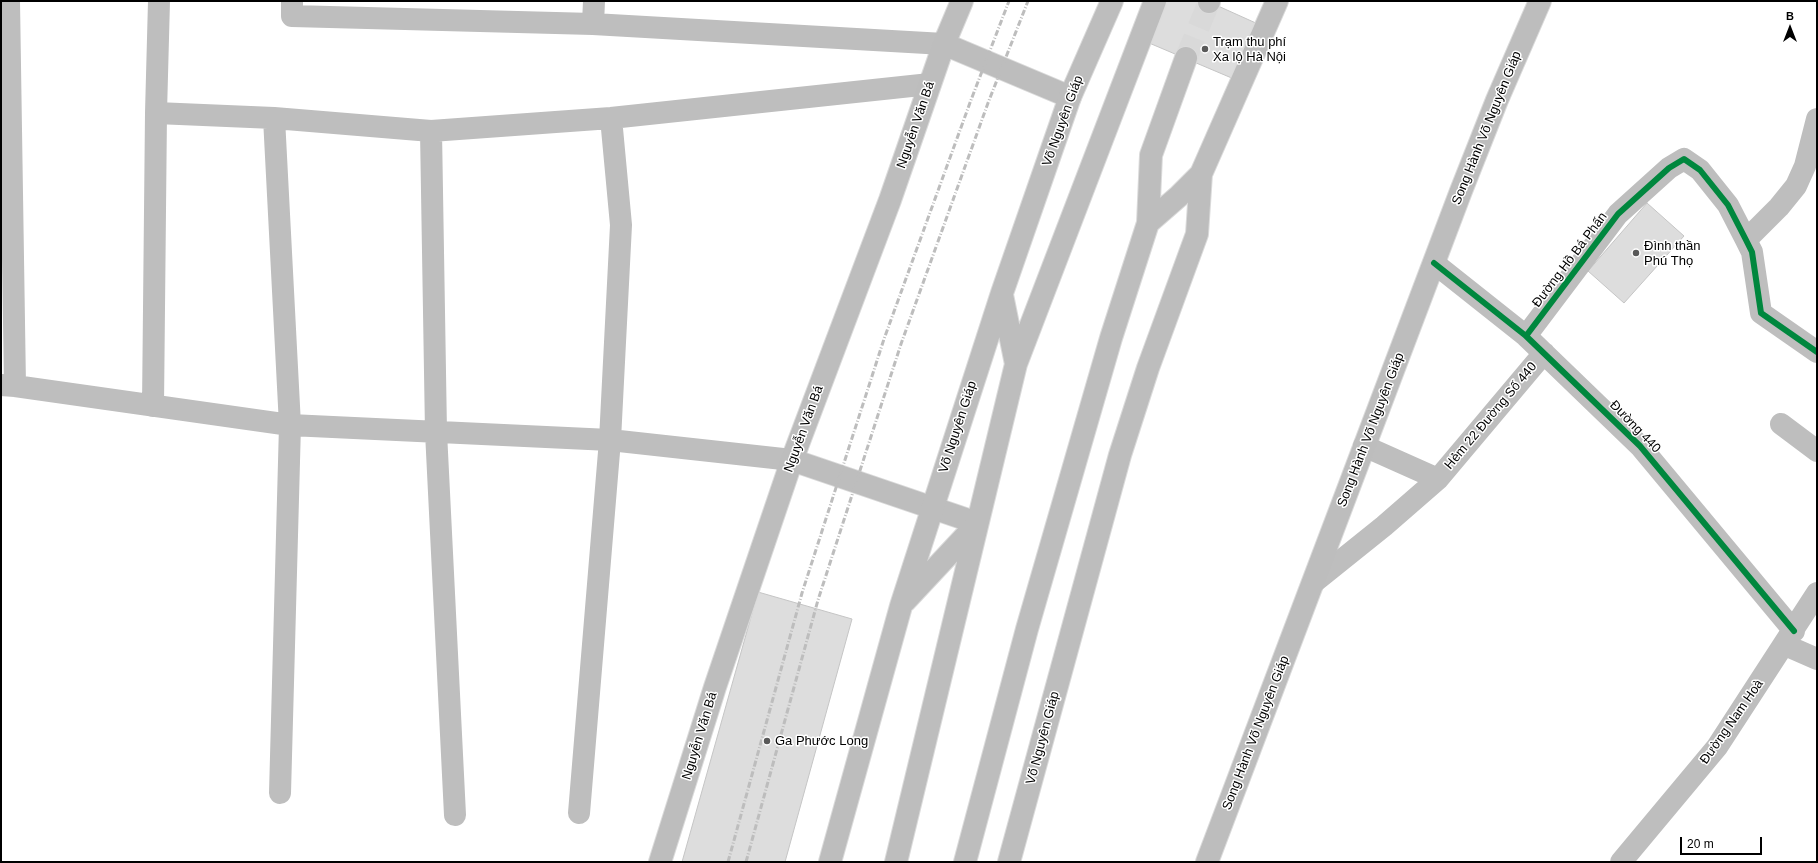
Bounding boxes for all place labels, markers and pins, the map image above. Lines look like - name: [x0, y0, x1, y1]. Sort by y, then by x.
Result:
- place label: Trạm thu phí Xa lộ Hà Nội: [1213, 34, 1286, 65]
- marker: Trạm thu phí Xa lộ Hà Nội: [1200, 44, 1210, 54]
- place label: Đình thần Phú Thọ: [1644, 238, 1700, 269]
- marker: Đình thần Phú Thọ: [1631, 248, 1641, 258]
- place label: Ga Phước Long: [775, 733, 868, 749]
- marker: Ga Phước Long: [762, 736, 772, 746]

